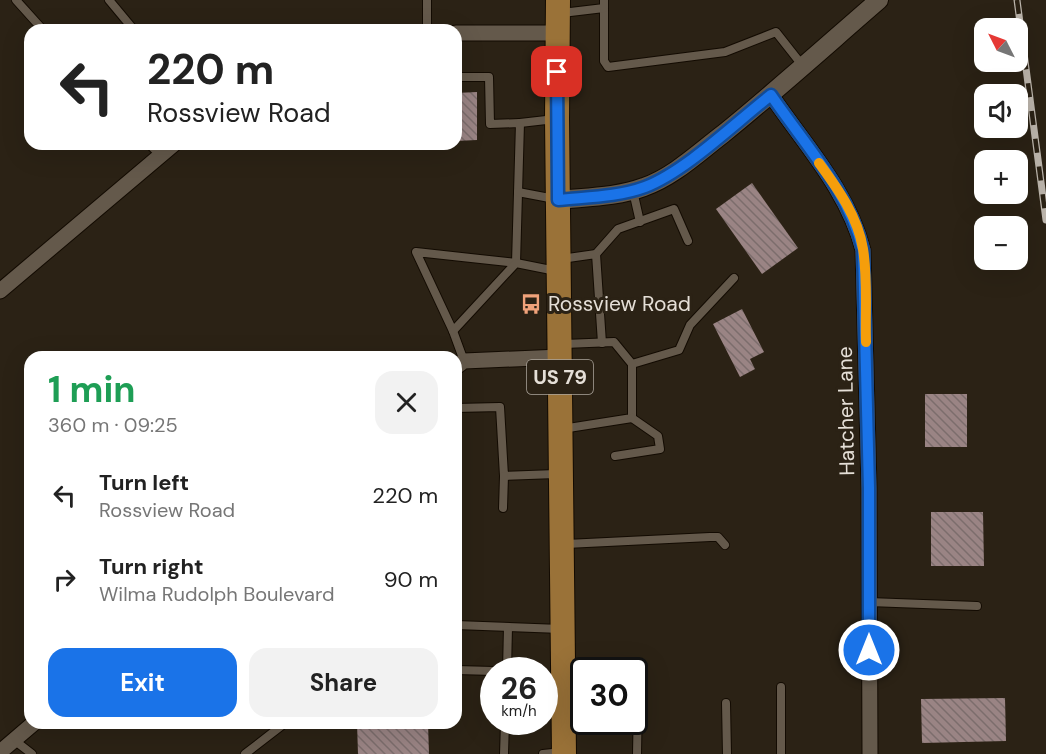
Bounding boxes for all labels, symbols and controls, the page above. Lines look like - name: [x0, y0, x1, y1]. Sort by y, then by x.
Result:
- north arrow: [974, 18, 1028, 72]
- map controls: [974, 18, 1028, 270]
- text: 220 m: [147, 42, 274, 97]
- pin: [531, 46, 582, 97]
- icon: left: [48, 48, 126, 126]
- icon: arrive: [540, 55, 573, 88]
- button: sound: [974, 84, 1028, 138]
- text: Rossview Road: [147, 95, 331, 130]
- button: +: [974, 150, 1028, 204]
- button: −: [974, 216, 1028, 270]
- place label: Rossview Road: [548, 290, 691, 318]
- bus stop icon: Rossview Road: [519, 292, 543, 316]
- street label: Hatcher Lane: [831, 346, 861, 476]
- road number: US 79: [527, 360, 593, 394]
- text: 1 min: [48, 366, 136, 413]
- button: close: [375, 371, 438, 434]
- text: 360 m · 09:25: [48, 412, 178, 438]
- text: Turn left: [99, 468, 189, 497]
- icon: left: [48, 479, 81, 512]
- text: 220 m: [372, 481, 438, 510]
- text: Rossview Road: [99, 497, 235, 523]
- text: Turn right: [99, 552, 204, 581]
- icon: right: [48, 563, 81, 596]
- text: 90 m: [384, 565, 438, 594]
- text: Wilma Rudolph Boulevard: [99, 581, 334, 607]
- position arrow: [837, 618, 901, 682]
- button: Exit: [48, 648, 237, 717]
- button: Share: [249, 648, 438, 717]
- speed limit sign: 30: [570, 657, 648, 735]
- text: 26: [501, 669, 537, 708]
- text: km/h: [501, 701, 537, 721]

